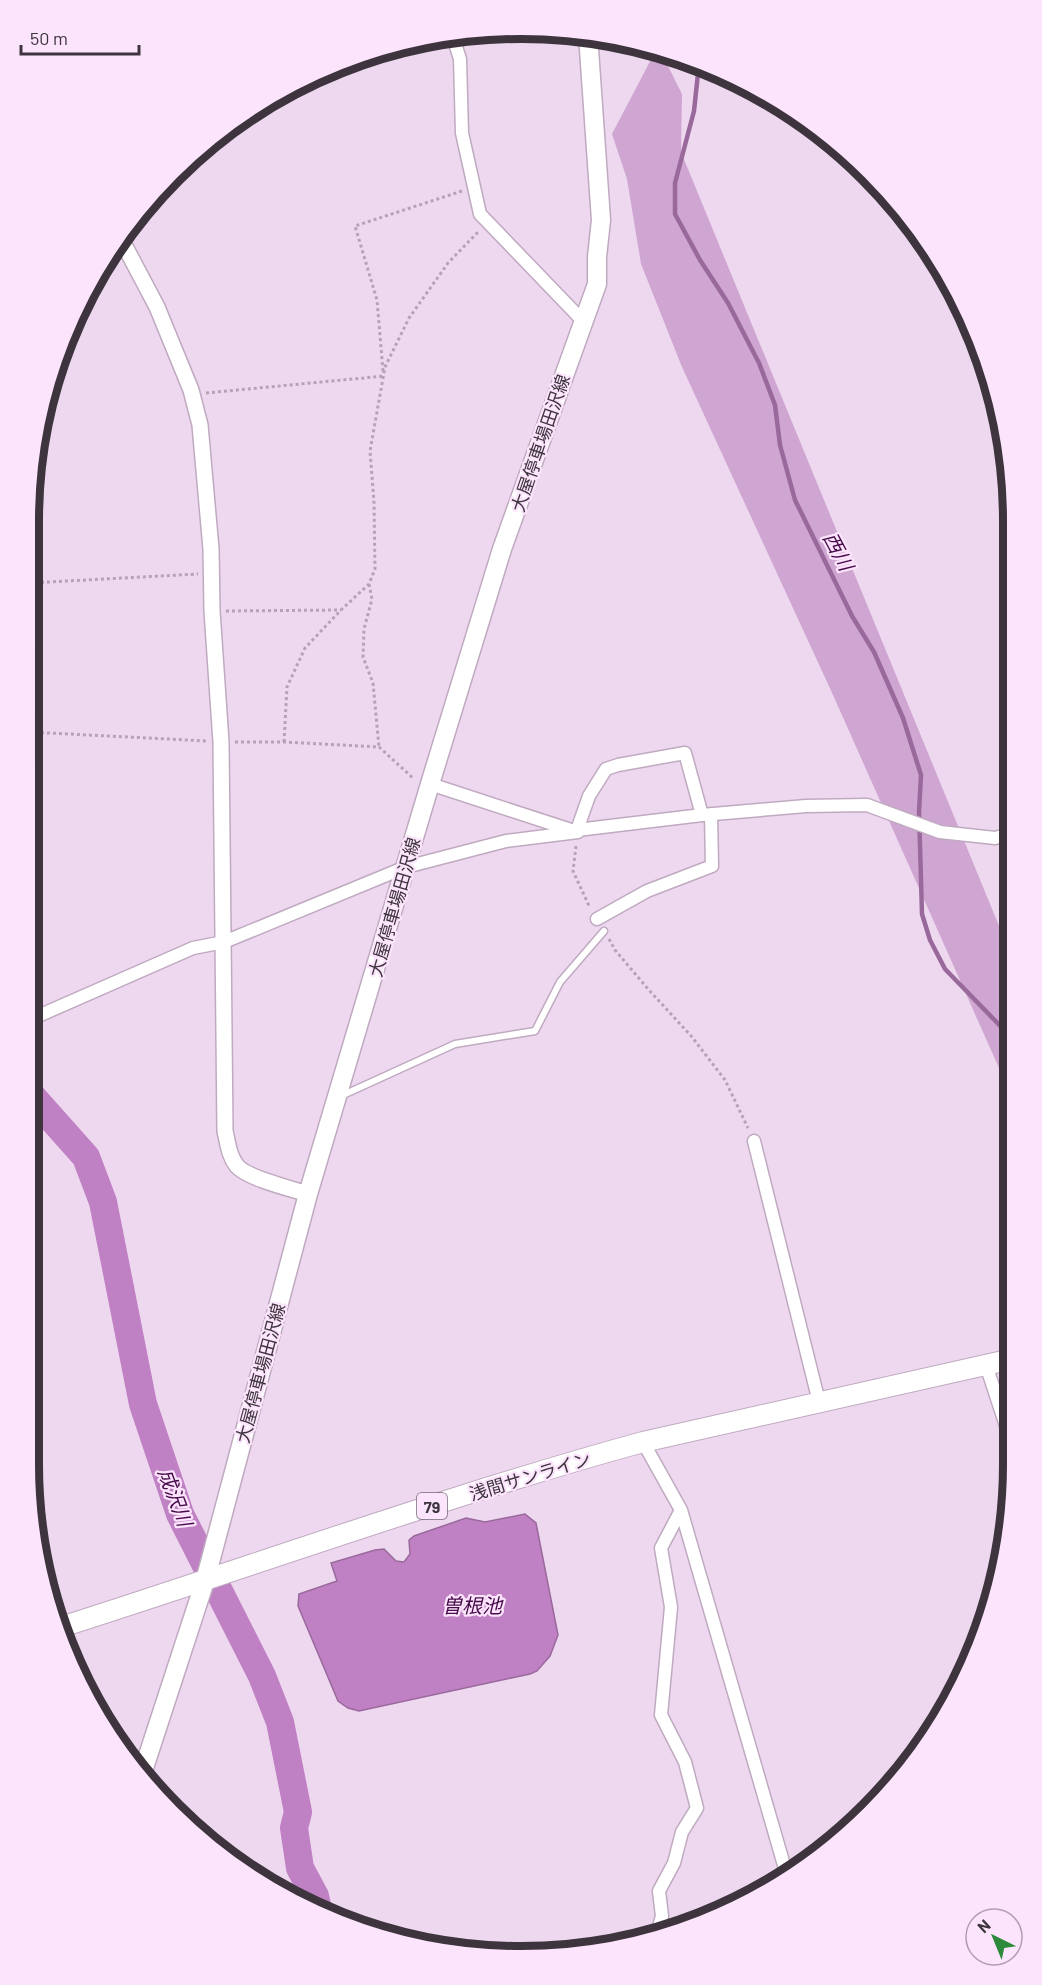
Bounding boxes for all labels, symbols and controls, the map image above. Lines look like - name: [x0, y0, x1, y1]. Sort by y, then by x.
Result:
- scale bar: [21, 18, 140, 56]
- text: 50 m: [30, 27, 68, 49]
- street label: 大屋停車場田沢線: [506, 371, 574, 515]
- water label: 西川: [819, 528, 860, 576]
- street label: 大屋停車場田沢線: [364, 835, 424, 979]
- street label: 大屋停車場田沢線: [231, 1301, 289, 1445]
- street label: 浅間サンライン: [467, 1447, 593, 1505]
- water label: 成沢川: [154, 1465, 199, 1531]
- road number: 79: [417, 1493, 447, 1519]
- water label: 曽根池: [442, 1593, 504, 1617]
- north arrow: [964, 1907, 1024, 1967]
- text: N: [973, 1915, 994, 1936]

